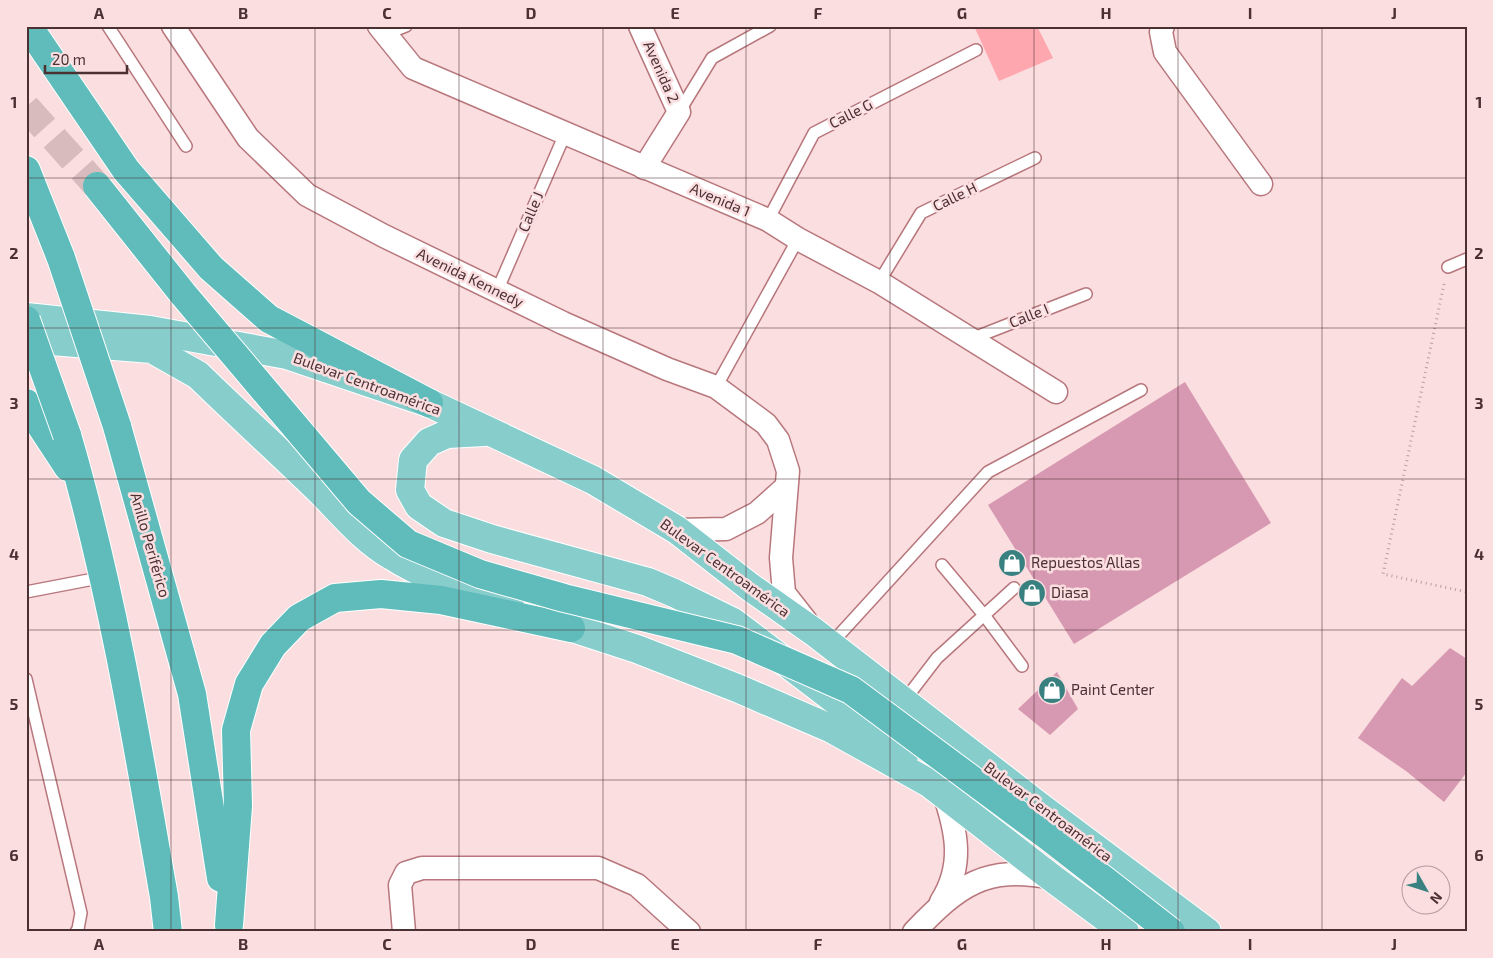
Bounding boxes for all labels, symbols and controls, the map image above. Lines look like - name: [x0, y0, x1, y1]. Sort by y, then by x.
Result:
- text: A: [94, 3, 105, 22]
- text: B: [238, 3, 248, 22]
- text: C: [382, 3, 392, 22]
- text: D: [526, 3, 537, 22]
- text: E: [670, 3, 680, 22]
- text: F: [814, 3, 823, 22]
- text: G: [957, 3, 967, 22]
- text: H: [1100, 3, 1112, 22]
- text: I: [1248, 3, 1252, 22]
- text: J: [1391, 3, 1397, 22]
- street label: Avenida 2: [640, 38, 684, 105]
- scale bar: [45, 42, 128, 74]
- text: 20 m: [52, 50, 86, 68]
- text: 1: [11, 92, 17, 111]
- text: 1: [1476, 92, 1482, 111]
- street label: Calle G: [826, 95, 875, 132]
- street label: Avenida 1: [688, 178, 753, 220]
- street label: Calle H: [929, 178, 980, 215]
- street label: Calle J: [514, 189, 547, 234]
- text: 2: [9, 243, 19, 262]
- text: 2: [1474, 243, 1484, 262]
- street label: Avenida Kennedy: [414, 244, 527, 311]
- street label: Calle I: [1006, 299, 1051, 331]
- street label: Bulevar Centroamérica: [291, 348, 444, 418]
- text: 3: [9, 393, 19, 412]
- text: 3: [1474, 393, 1484, 412]
- street label: Anillo Periférico: [127, 490, 175, 599]
- street label: Bulevar Centroamérica: [657, 514, 794, 620]
- text: 4: [9, 544, 19, 563]
- text: 4: [1474, 544, 1484, 563]
- shop icon: Repuestos Allas: [997, 548, 1027, 578]
- place label: Repuestos Allas: [1031, 553, 1140, 571]
- shop icon: Diasa: [1017, 578, 1047, 608]
- place label: Diasa: [1051, 583, 1089, 601]
- shop icon: Paint Center: [1037, 675, 1067, 705]
- place label: Paint Center: [1071, 680, 1155, 698]
- text: 5: [10, 694, 19, 713]
- text: 5: [1475, 694, 1484, 713]
- street label: Bulevar Centroamérica: [981, 757, 1116, 865]
- text: 6: [9, 845, 19, 864]
- text: 6: [1474, 845, 1484, 864]
- north arrow: [1400, 866, 1450, 916]
- text: N: [1427, 889, 1446, 908]
- text: A: [94, 934, 105, 953]
- text: B: [238, 934, 248, 953]
- text: C: [382, 934, 392, 953]
- text: D: [526, 934, 537, 953]
- text: E: [670, 934, 680, 953]
- text: F: [814, 934, 823, 953]
- text: G: [957, 934, 967, 953]
- text: H: [1100, 934, 1112, 953]
- text: I: [1248, 934, 1252, 953]
- text: J: [1391, 934, 1397, 953]

